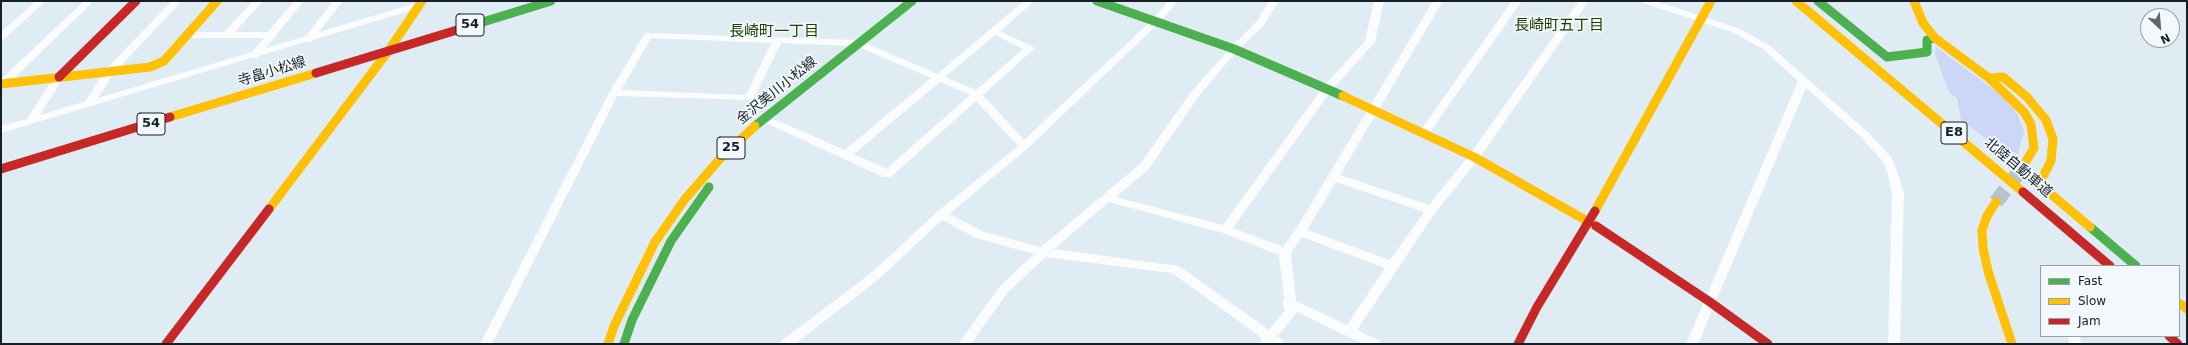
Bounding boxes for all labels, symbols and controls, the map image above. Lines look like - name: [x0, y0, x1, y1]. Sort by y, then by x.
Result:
- north arrow: [2140, 8, 2180, 48]
- road number: 54: [456, 14, 484, 36]
- district label: 長崎町五丁目: [1514, 17, 1604, 35]
- district label: 長崎町一丁目: [729, 23, 819, 41]
- text: N: [2158, 30, 2172, 46]
- street label: 寺畠小松線: [236, 54, 308, 90]
- street label: 金沢美川小松線: [734, 54, 820, 128]
- road number: 54: [137, 113, 165, 135]
- road number: E8: [1941, 122, 1967, 144]
- street label: 北陸自動車道: [1980, 135, 2056, 201]
- road number: 25: [717, 137, 745, 159]
- legend: [2040, 265, 2180, 337]
- text: Fast: [2078, 274, 2102, 288]
- text: Slow: [2078, 294, 2106, 308]
- text: Jam: [2078, 314, 2101, 328]

